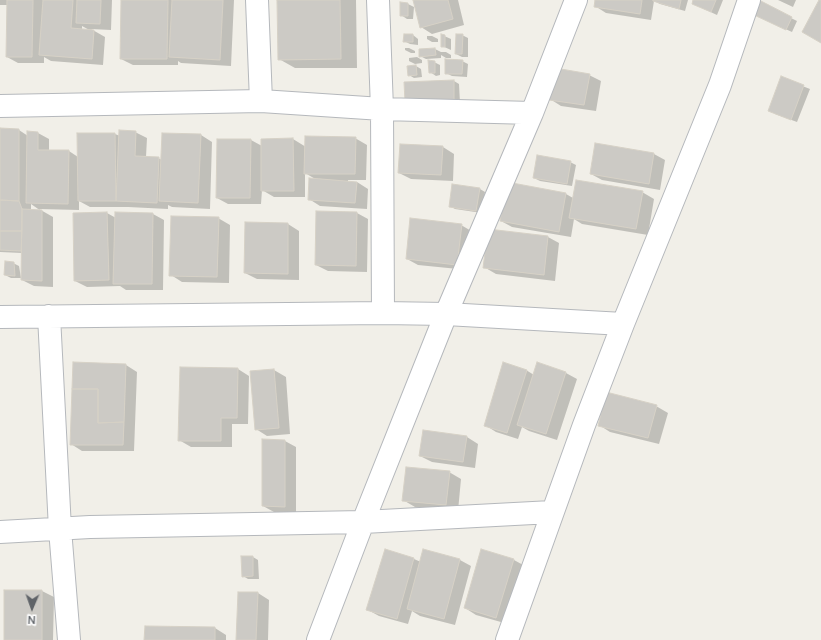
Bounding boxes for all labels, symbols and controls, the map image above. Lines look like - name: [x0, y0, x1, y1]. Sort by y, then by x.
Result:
- north arrow: [12, 588, 52, 628]
- text: N: [27, 613, 36, 628]

